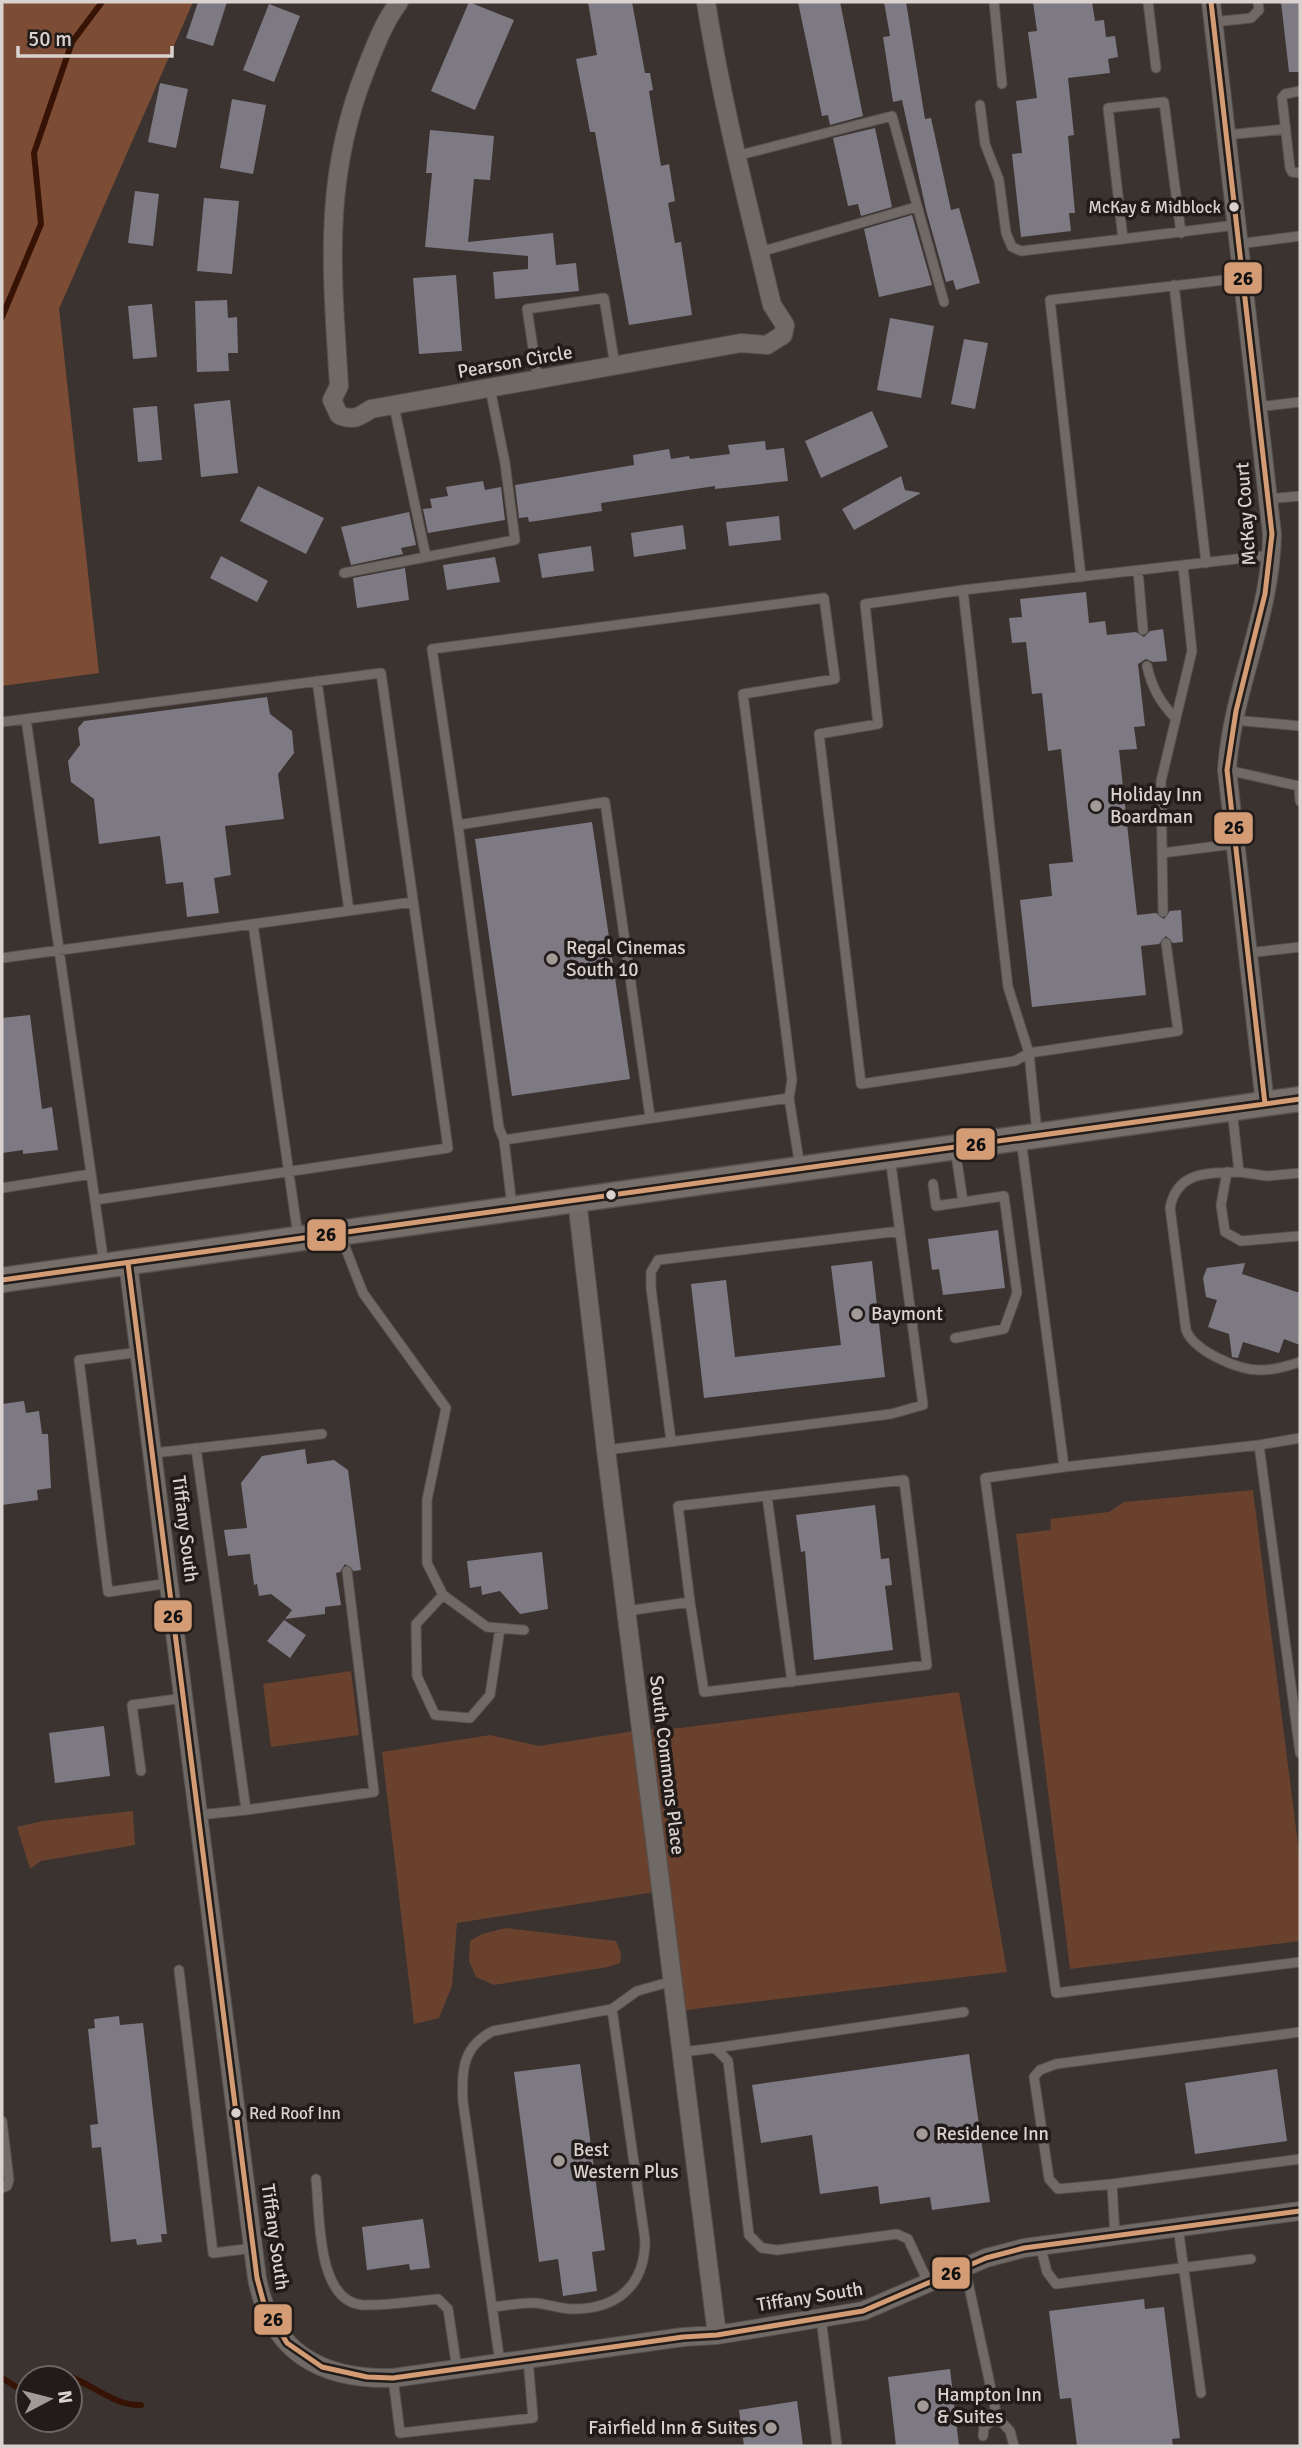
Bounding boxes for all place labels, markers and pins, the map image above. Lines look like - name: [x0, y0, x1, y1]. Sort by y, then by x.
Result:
- place label: McKay & Midblock: [1088, 197, 1221, 218]
- marker: McKay & Midblock: [1227, 200, 1241, 214]
- place label: Holiday Inn Boardman: [1110, 783, 1202, 829]
- marker: Holiday Inn Boardman: [1088, 798, 1104, 814]
- place label: Regal Cinemas South 10: [566, 936, 686, 982]
- marker: Regal Cinemas South 10: [544, 951, 560, 967]
- unlabelled marker: [604, 1188, 618, 1202]
- place label: Baymont: [871, 1302, 943, 1326]
- marker: Baymont: [849, 1306, 865, 1322]
- place label: Red Roof Inn: [249, 2103, 341, 2124]
- marker: Red Roof Inn: [229, 2106, 243, 2120]
- place label: Residence Inn: [936, 2122, 1049, 2146]
- marker: Residence Inn: [914, 2126, 930, 2142]
- place label: Best Western Plus: [573, 2138, 679, 2184]
- marker: Best Western Plus: [551, 2153, 567, 2169]
- place label: Hampton Inn & Suites: [937, 2383, 1042, 2429]
- marker: Hampton Inn & Suites: [915, 2398, 931, 2414]
- place label: Fairfield Inn & Suites: [588, 2416, 757, 2440]
- marker: Fairfield Inn & Suites: [763, 2420, 779, 2436]

